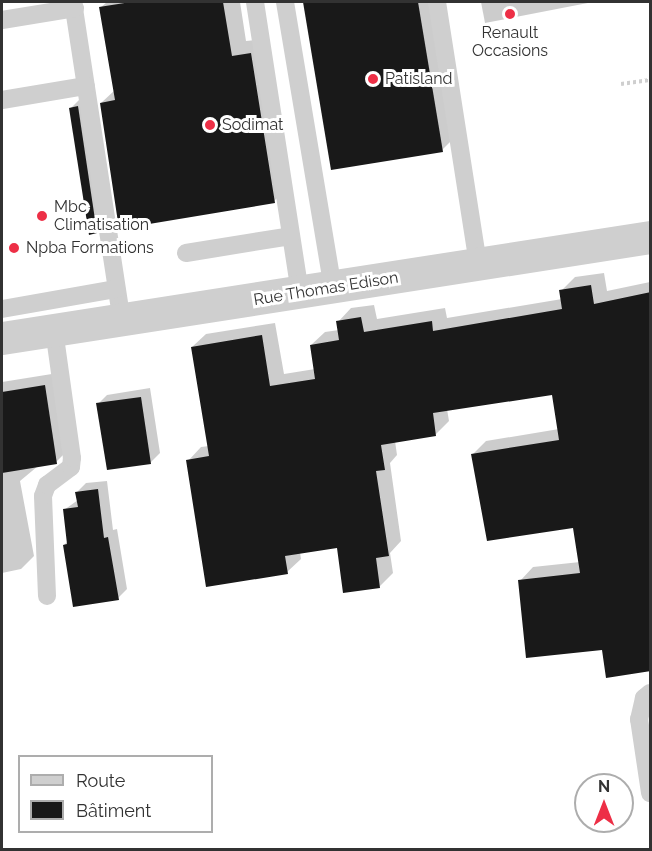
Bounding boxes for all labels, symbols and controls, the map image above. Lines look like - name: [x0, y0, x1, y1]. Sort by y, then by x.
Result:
- marker: Renault Occasions: [503, 7, 517, 21]
- place label: Renault Occasions: [472, 23, 548, 61]
- place label: Patisland: [385, 69, 452, 89]
- marker: Patisland: [366, 72, 380, 86]
- place label: Sodimat: [222, 115, 283, 135]
- marker: Sodimat: [203, 118, 217, 132]
- place label: Mbc Climatisation: [54, 197, 149, 235]
- marker: Mbc Climatisation: [35, 209, 49, 223]
- place label: Npba Formations: [26, 238, 154, 258]
- marker: Npba Formations: [7, 241, 21, 255]
- street label: Rue Thomas Edison: [252, 268, 400, 310]
- legend: [18, 755, 213, 833]
- text: Route: [76, 770, 125, 791]
- north arrow: [574, 773, 634, 833]
- text: N: [598, 777, 610, 796]
- text: Bâtiment: [76, 800, 151, 821]

